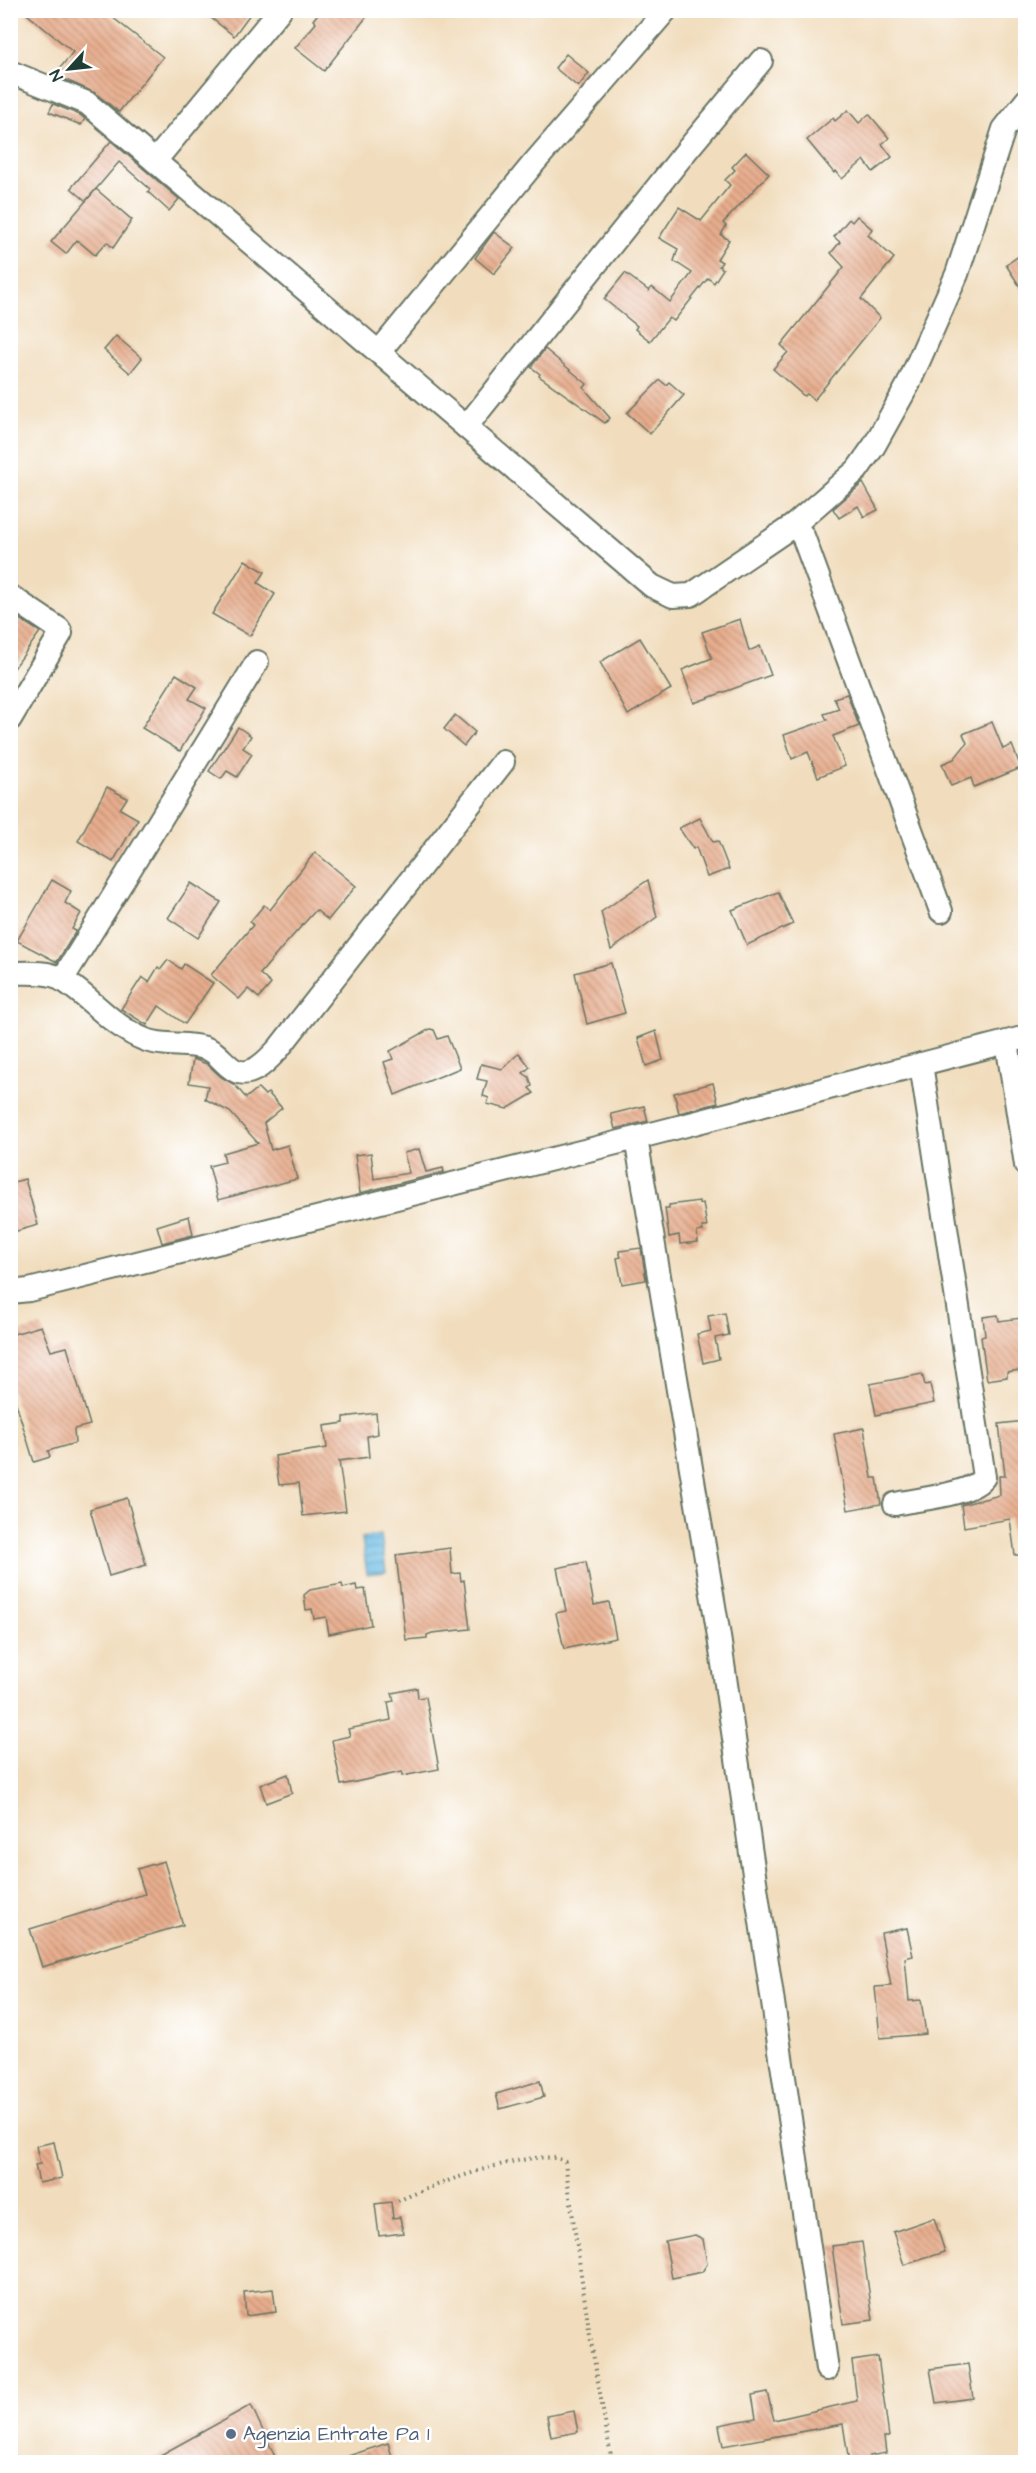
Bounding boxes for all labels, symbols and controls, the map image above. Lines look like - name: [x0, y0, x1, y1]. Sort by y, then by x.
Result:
- north arrow: [39, 39, 99, 99]
- text: N: [44, 66, 69, 85]
- place label: Agenzia Entrate Pa 1: [243, 2420, 430, 2449]
- marker: Agenzia Entrate Pa 1: [224, 2427, 238, 2441]

